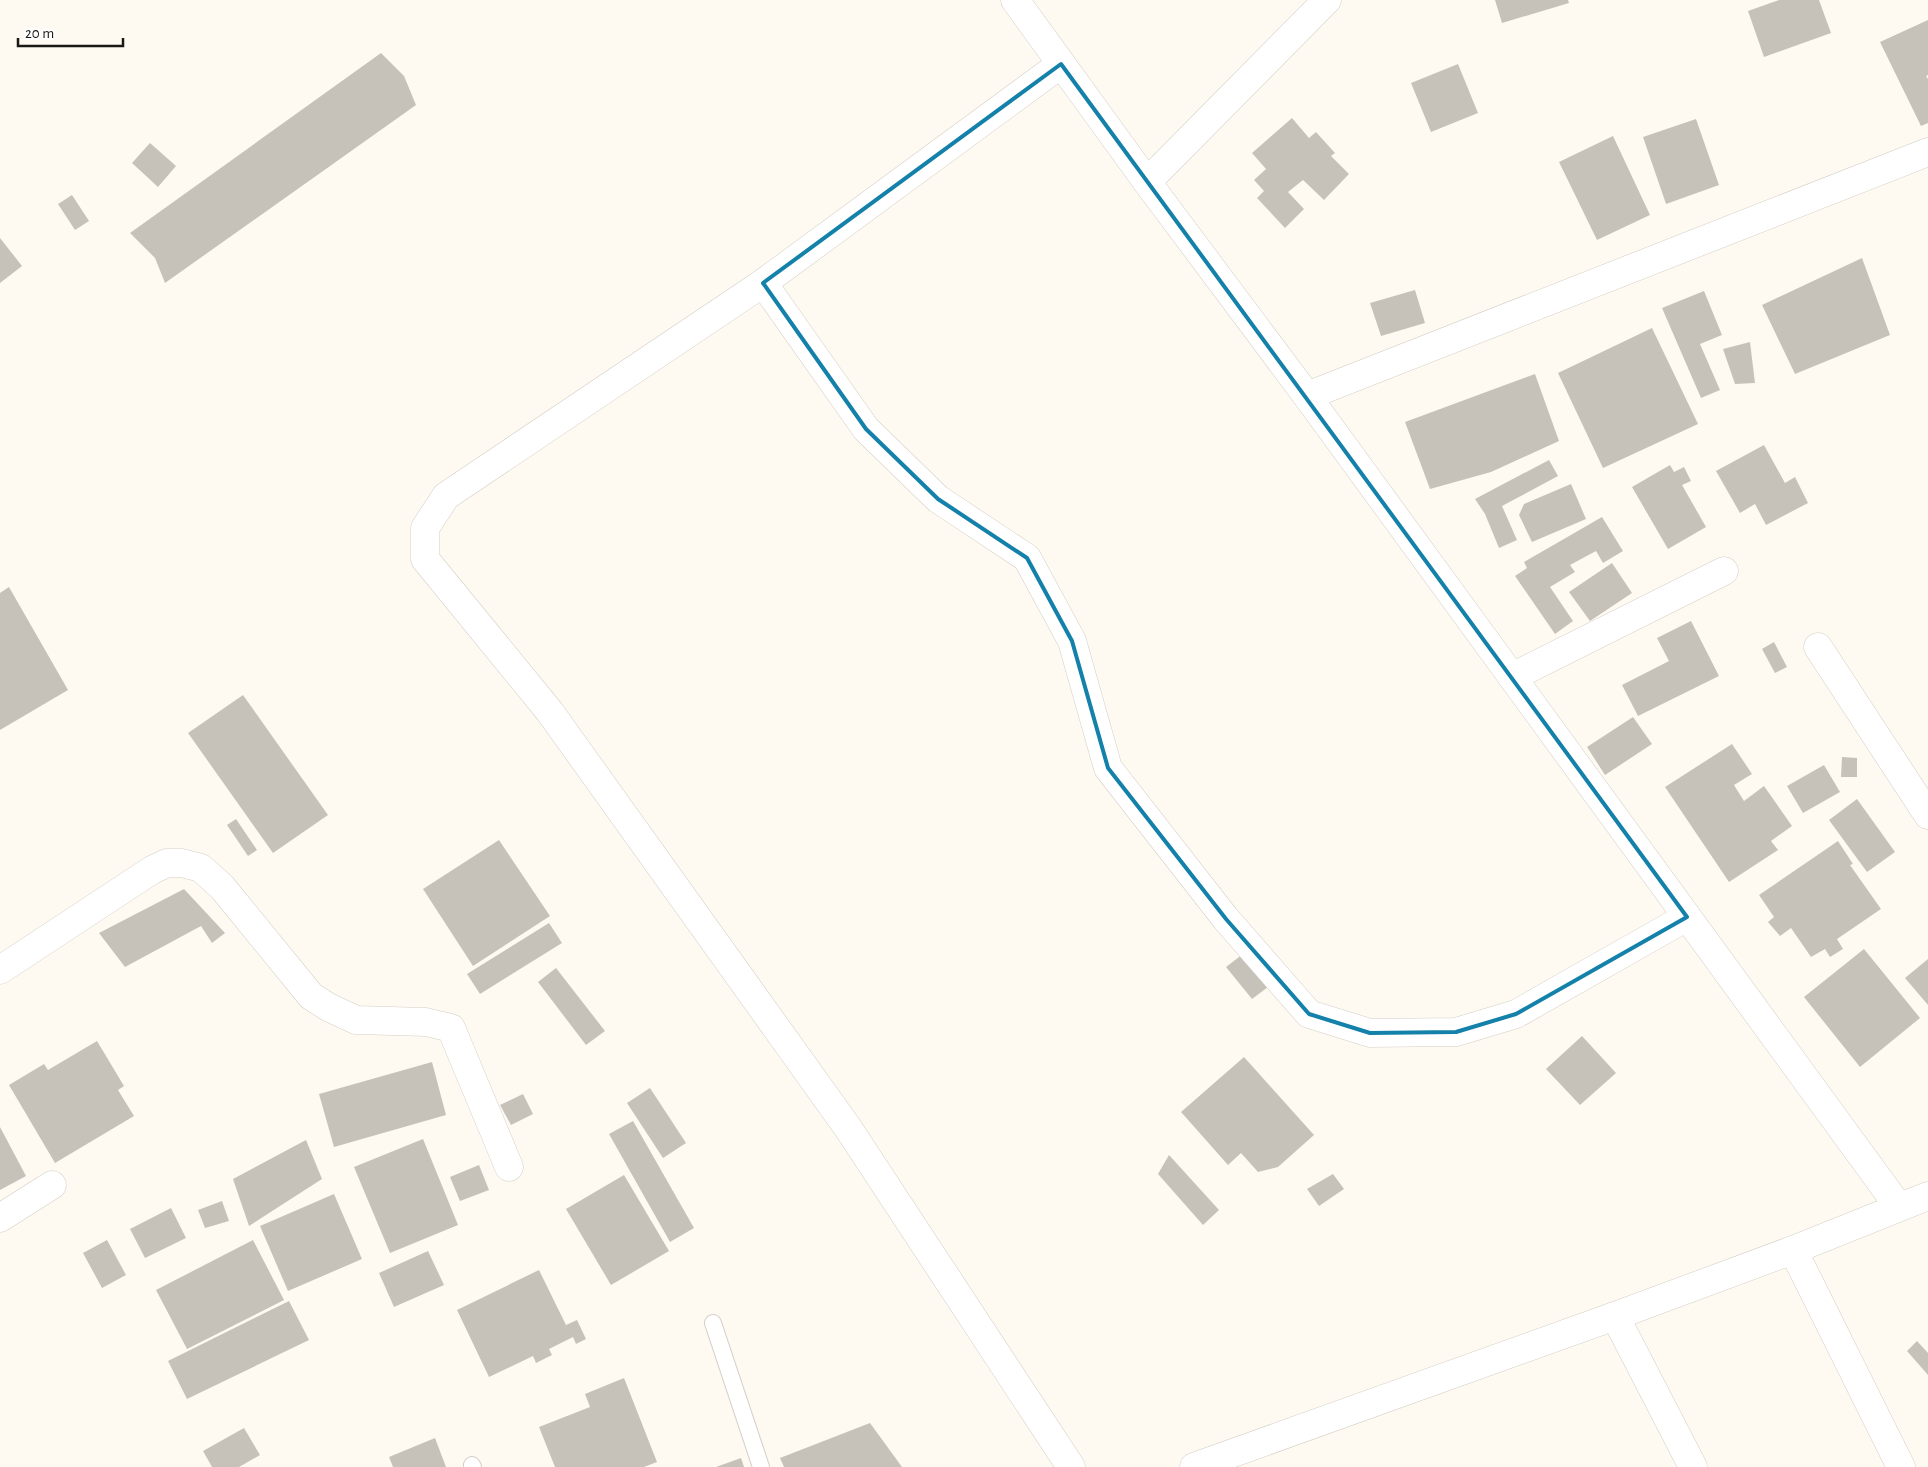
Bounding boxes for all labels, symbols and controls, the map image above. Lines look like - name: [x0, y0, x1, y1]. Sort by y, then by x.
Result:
- scale bar: [18, 15, 122, 47]
- text: 20 m: [25, 26, 54, 41]

